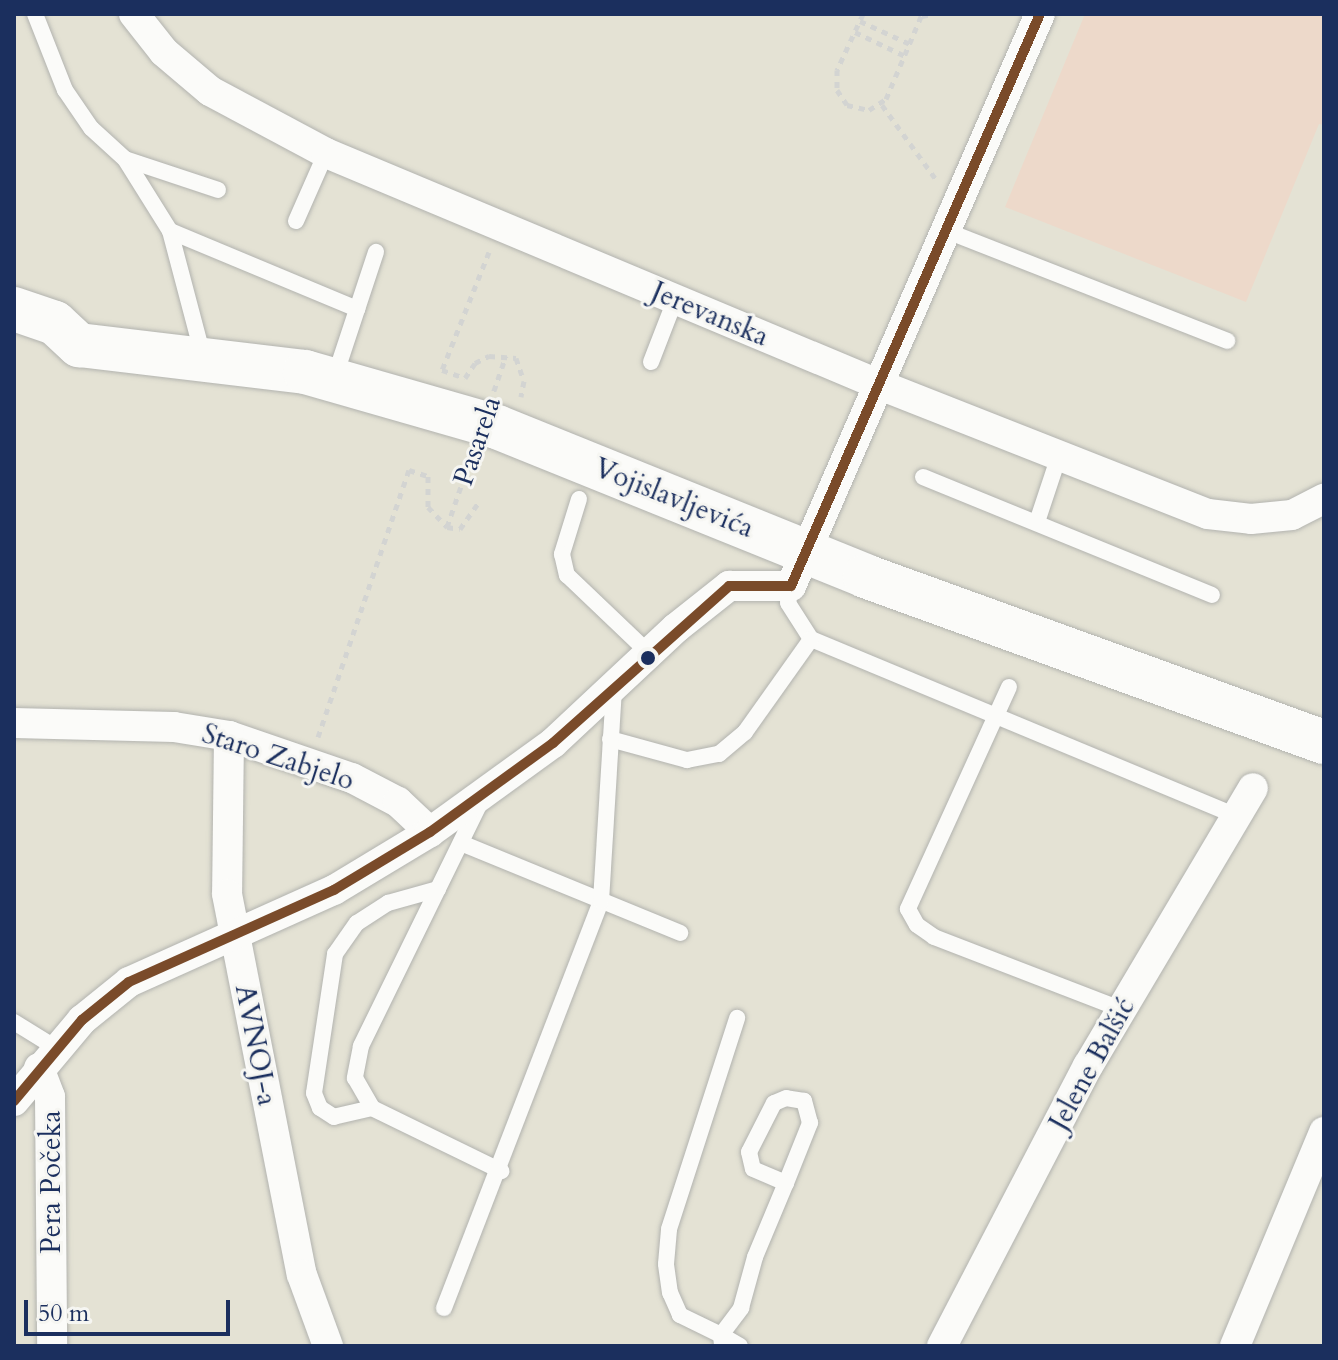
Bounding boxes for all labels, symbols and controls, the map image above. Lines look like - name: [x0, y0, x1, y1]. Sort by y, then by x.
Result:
- street label: Jerevanska: [646, 274, 774, 354]
- street label: Pasarela: [446, 392, 508, 490]
- street label: Vojislavljevića: [589, 451, 759, 545]
- unlabelled marker: [640, 650, 656, 666]
- street label: Staro Zabjelo: [198, 717, 358, 797]
- street label: AVNOJ-a: [228, 982, 284, 1108]
- street label: Jelene Balšić: [1042, 992, 1142, 1136]
- street label: Pera Počeka: [34, 1110, 68, 1254]
- scale bar: [28, 1284, 234, 1334]
- text: 50 m: [38, 1297, 89, 1330]

